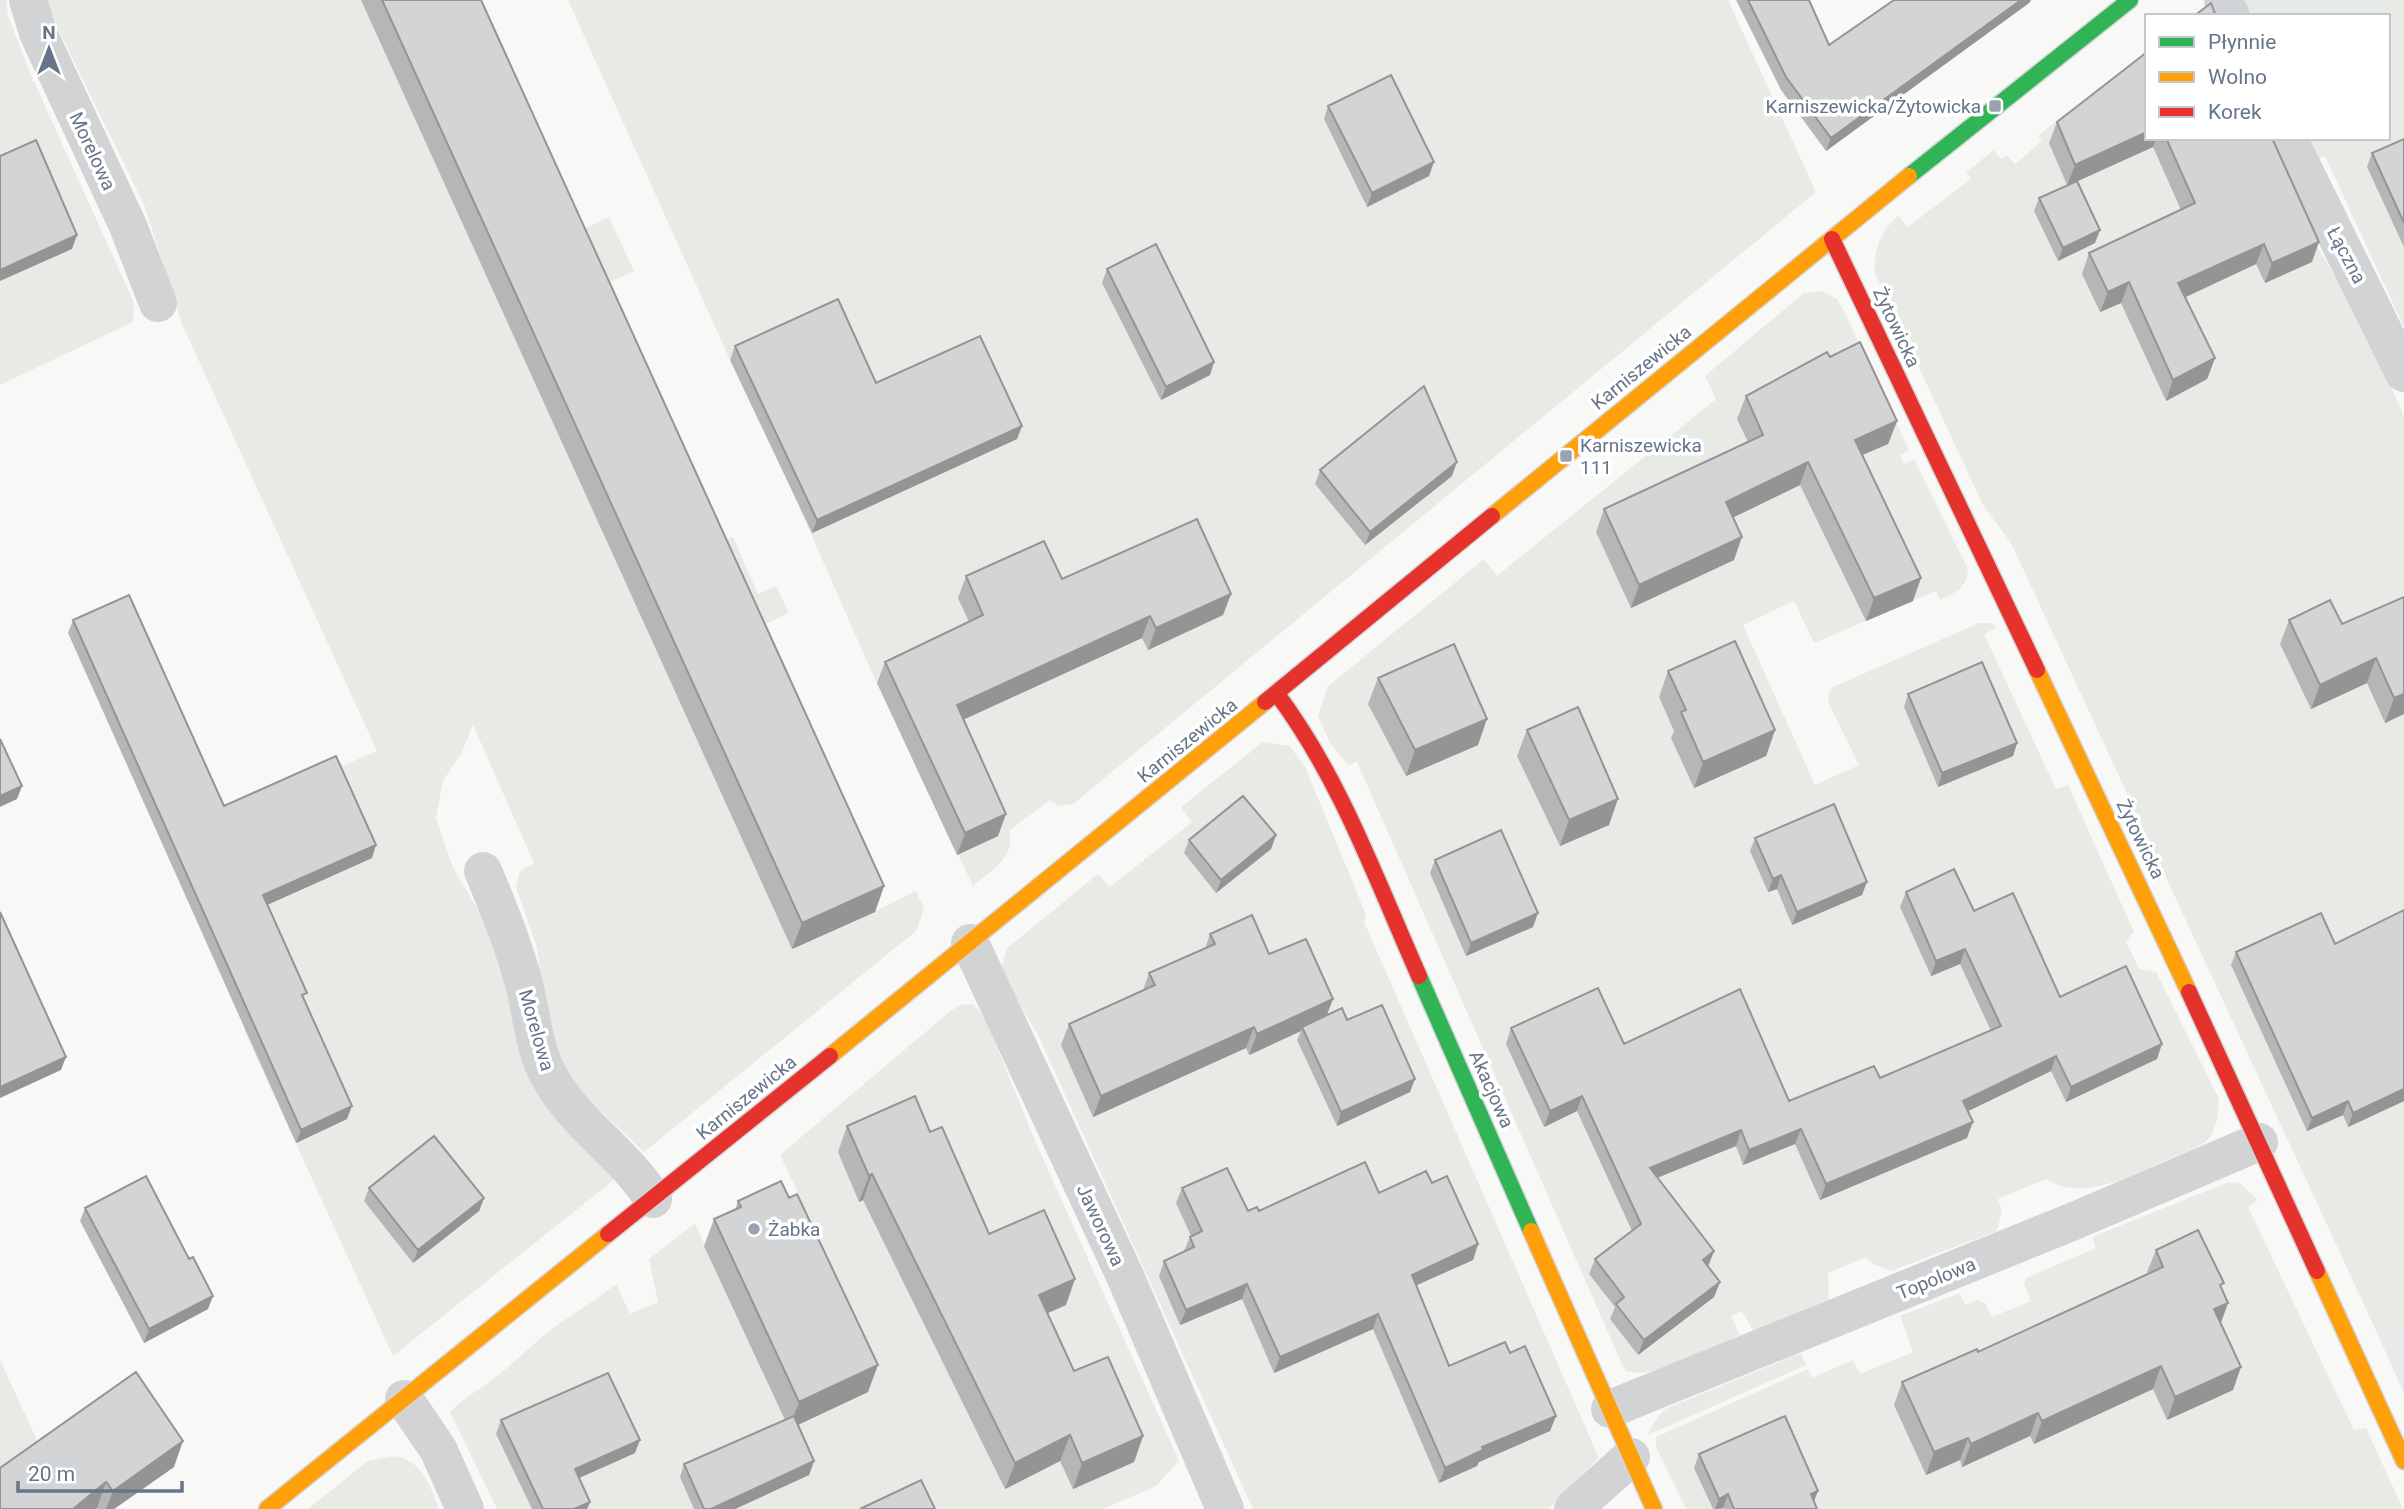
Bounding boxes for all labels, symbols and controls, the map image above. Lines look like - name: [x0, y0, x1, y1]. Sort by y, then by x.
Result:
- north arrow: [14, 14, 84, 84]
- legend: [2145, 14, 2390, 140]
- text: N: [42, 21, 56, 44]
- text: Płynnie: [2208, 30, 2276, 54]
- text: Wolno: [2208, 65, 2267, 89]
- place label: Karniszewicka/Żytowicka: [1766, 95, 1981, 118]
- marker: Karniszewicka/Żytowicka: [1987, 98, 2003, 114]
- text: Korek: [2208, 100, 2262, 124]
- street label: Morelowa: [64, 108, 121, 194]
- street label: Łączna: [2322, 223, 2371, 287]
- street label: Żytowicka: [1868, 283, 1925, 371]
- street label: Karniszewicka: [1587, 320, 1696, 415]
- place label: Karniszewicka 111: [1580, 434, 1702, 479]
- marker: Karniszewicka 111: [1558, 448, 1574, 464]
- street label: Karniszewicka: [1133, 693, 1242, 788]
- street label: Żytowicka: [2111, 796, 2170, 883]
- street label: Morelowa: [514, 987, 559, 1074]
- street label: Akacjowa: [1464, 1047, 1519, 1131]
- street label: Karniszewicka: [692, 1050, 801, 1145]
- street label: Jaworowa: [1072, 1181, 1129, 1270]
- place label: Żabka: [768, 1218, 820, 1241]
- marker: Żabka: [746, 1221, 762, 1237]
- street label: Topolowa: [1893, 1252, 1979, 1305]
- scale bar: [18, 1450, 182, 1494]
- text: 20 m: [28, 1462, 75, 1486]

